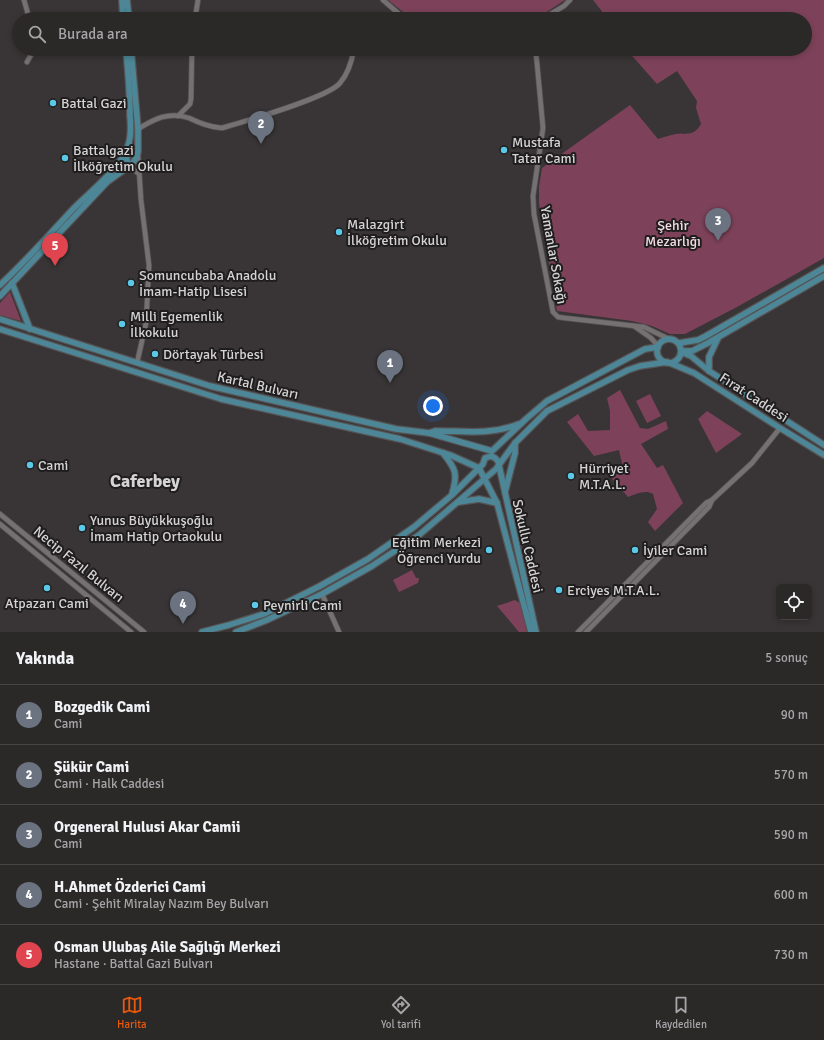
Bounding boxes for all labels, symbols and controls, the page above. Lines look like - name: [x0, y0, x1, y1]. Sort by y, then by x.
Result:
- search box: [12, 12, 812, 56]
- icon: search: [26, 23, 48, 45]
- text: Burada ara: [58, 25, 128, 43]
- place label: Battal Gazi: [61, 95, 127, 112]
- marker: Battal Gazi: [48, 98, 58, 108]
- pin: 2: [248, 111, 274, 144]
- place label: Mustafa Tatar Cami: [512, 134, 575, 167]
- place label: Battalgazi İlköğretim Okulu: [73, 142, 173, 175]
- marker: Mustafa Tatar Cami: [499, 145, 509, 155]
- marker: Battalgazi İlköğretim Okulu: [60, 153, 70, 163]
- street label: Yamanlar Sokağı: [537, 205, 570, 305]
- pin: 3: [705, 208, 731, 241]
- place label: Malazgirt İlköğretim Okulu: [347, 216, 447, 249]
- park label: Şehir Mezarlığı: [645, 217, 701, 250]
- marker: Malazgirt İlköğretim Okulu: [334, 227, 344, 237]
- pin: 5: [42, 233, 68, 266]
- place label: Somuncubaba Anadolu İmam-Hatip Lisesi: [139, 267, 276, 300]
- marker: Somuncubaba Anadolu İmam-Hatip Lisesi: [126, 278, 136, 288]
- place label: Milli Egemenlik İlkokulu: [130, 308, 223, 341]
- marker: Milli Egemenlik İlkokulu: [117, 319, 127, 329]
- place label: Dörtayak Türbesi: [163, 346, 264, 363]
- marker: Dörtayak Türbesi: [150, 349, 160, 359]
- pin: 1: [377, 350, 403, 383]
- street label: Kartal Bulvarı: [216, 368, 300, 403]
- street label: Fırat Caddesi: [716, 369, 791, 426]
- your location: [423, 396, 443, 416]
- place label: Cami: [38, 457, 68, 474]
- marker: Cami: [25, 460, 35, 470]
- place label: Hürriyet M.T.A.L.: [579, 460, 629, 493]
- district label: Caferbey: [110, 470, 180, 492]
- marker: Hürriyet M.T.A.L.: [566, 471, 576, 481]
- street label: Sokullu Caddesi: [509, 498, 547, 594]
- place label: Yunus Büyükkuşoğlu İmam Hatip Ortaokulu: [90, 512, 222, 545]
- street label: Necip Fazıl Bulvarı: [30, 523, 127, 606]
- marker: Yunus Büyükkuşoğlu İmam Hatip Ortaokulu: [77, 523, 87, 533]
- place label: Eğitim Merkezi Öğrenci Yurdu: [392, 534, 481, 567]
- place label: İyiler Cami: [643, 542, 707, 559]
- marker: Eğitim Merkezi Öğrenci Yurdu: [484, 545, 494, 555]
- marker: İyiler Cami: [630, 545, 640, 555]
- place label: Erciyes M.T.A.L.: [567, 582, 660, 599]
- marker: Atpazarı Cami: [42, 583, 52, 593]
- map controls: [776, 584, 812, 620]
- button: locate: [776, 584, 812, 620]
- marker: Erciyes M.T.A.L.: [554, 585, 564, 595]
- pin: 4: [170, 591, 196, 624]
- place label: Atpazarı Cami: [5, 595, 89, 612]
- place label: Peynirli Cami: [263, 597, 342, 614]
- marker: Peynirli Cami: [250, 600, 260, 610]
- text: Yakında: [16, 648, 74, 669]
- text: 5 sonuç: [765, 650, 808, 666]
- text: Bozgedik Cami: [54, 698, 150, 716]
- text: 1: [25, 707, 33, 723]
- text: 90 m: [781, 707, 808, 723]
- text: Cami: [54, 716, 82, 732]
- text: Şükür Cami: [54, 758, 129, 776]
- text: 2: [25, 767, 33, 783]
- text: 570 m: [774, 767, 808, 783]
- text: Cami · Halk Caddesi: [54, 776, 164, 792]
- text: Orgeneral Hulusi Akar Camii: [54, 818, 240, 836]
- text: 3: [25, 827, 33, 843]
- text: 590 m: [774, 827, 808, 843]
- text: Cami: [54, 836, 82, 852]
- text: H.Ahmet Özderici Cami: [54, 878, 206, 896]
- text: 4: [25, 887, 33, 903]
- text: 600 m: [774, 887, 808, 903]
- text: Cami · Şehit Miralay Nazım Bey Bulvarı: [54, 896, 269, 912]
- text: Osman Ulubaş Aile Sağlığı Merkezi: [54, 938, 281, 956]
- text: 5: [25, 947, 33, 963]
- text: 730 m: [774, 947, 808, 963]
- text: Hastane · Battal Gazi Bulvarı: [54, 956, 213, 972]
- tab: Harita: [117, 994, 147, 1031]
- tab: Yol tarifi: [381, 994, 421, 1031]
- tab: Kaydedilen: [655, 994, 707, 1031]

